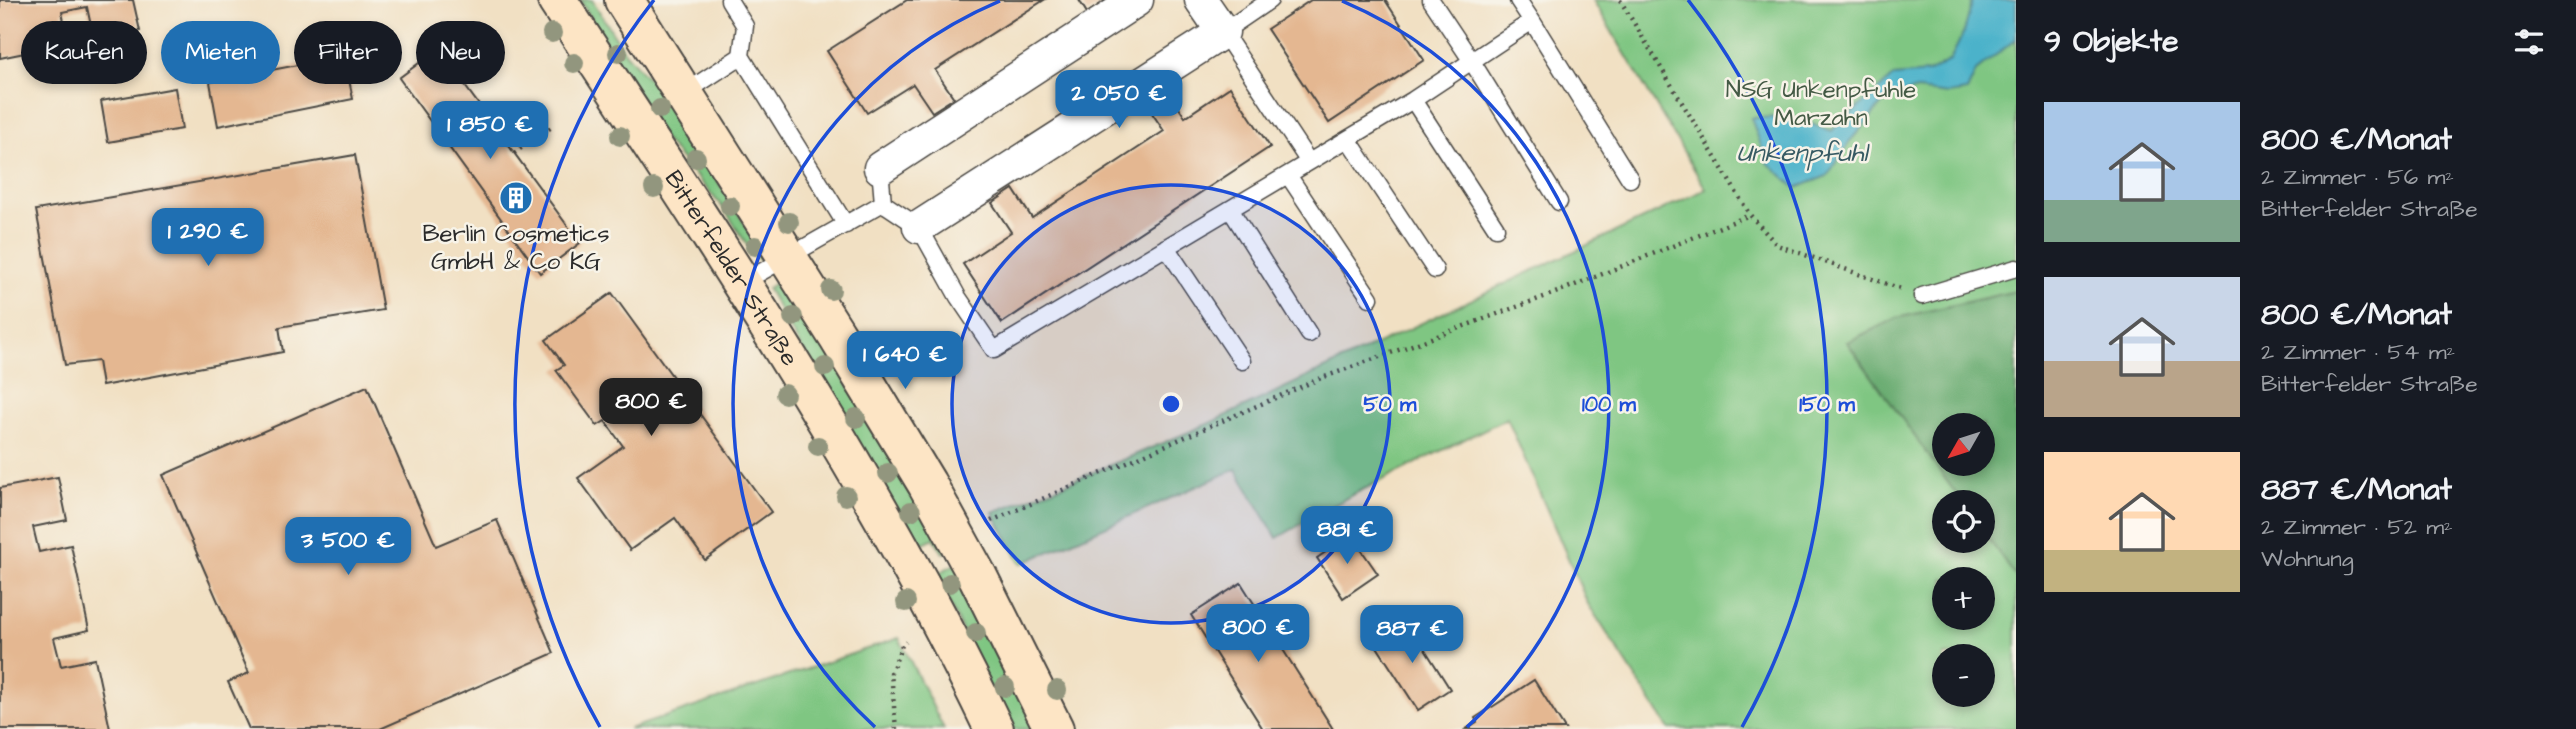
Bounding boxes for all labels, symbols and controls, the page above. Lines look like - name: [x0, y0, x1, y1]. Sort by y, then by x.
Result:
- chip: Kaufen: [21, 21, 147, 84]
- chip: Mieten: [161, 21, 280, 84]
- chip: Filter: [294, 21, 402, 84]
- chip: Neu: [416, 21, 505, 84]
- text: 9 Objekte: [2044, 21, 2178, 63]
- icon: filters: [2510, 23, 2548, 61]
- pin: 2 050 €: [1054, 71, 1184, 130]
- park label: NSG Unkenpfuhle Marzahn: [1726, 73, 1916, 135]
- text: 2 050 €: [1071, 77, 1167, 109]
- pin: 1 850 €: [425, 102, 555, 161]
- text: 1 850 €: [447, 108, 533, 140]
- text: 800 €/Monat: [2261, 119, 2452, 161]
- icon: home: [2100, 130, 2184, 214]
- water label: Unkenpfuhl: [1737, 135, 1870, 171]
- text: 2 Zimmer · 56 m²: [2261, 161, 2454, 193]
- street label: Bitterfelder Straße: [656, 164, 806, 373]
- building icon: Berlin Cosmetics GmbH & Co KG: [497, 179, 535, 217]
- text: Bitterfelder Straße: [2261, 193, 2478, 225]
- pin: 1 290 €: [143, 208, 273, 268]
- text: 1 290 €: [168, 215, 248, 247]
- place label: Berlin Cosmetics GmbH & Co KG: [422, 217, 610, 279]
- text: 800 €/Monat: [2261, 294, 2452, 336]
- icon: home: [2100, 305, 2184, 389]
- pin: 1 640 €: [840, 332, 970, 391]
- text: 2 Zimmer · 54 m²: [2261, 336, 2455, 368]
- text: 1 640 €: [863, 338, 947, 370]
- text: Bitterfelder Straße: [2261, 368, 2478, 400]
- pin: 800 €: [602, 378, 700, 438]
- text: 800 €: [615, 385, 687, 417]
- text: 50 m: [1364, 390, 1417, 419]
- text: 100 m: [1582, 390, 1637, 419]
- text: 150 m: [1799, 390, 1855, 419]
- centre of rings: [1159, 392, 1183, 416]
- north arrow: [1932, 413, 1995, 476]
- map controls: [1932, 413, 1995, 707]
- text: 887 €/Monat: [2261, 469, 2452, 511]
- icon: home: [2100, 480, 2184, 564]
- button: locate: [1932, 490, 1995, 553]
- pin: 881 €: [1298, 506, 1396, 566]
- text: 2 Zimmer · 52 m²: [2261, 511, 2453, 543]
- text: 881 €: [1317, 513, 1377, 545]
- pin: 3 500 €: [283, 518, 413, 577]
- text: 3 500 €: [301, 524, 395, 556]
- text: Wohnung: [2261, 543, 2354, 575]
- button: +: [1932, 567, 1995, 630]
- pin: 800 €: [1209, 604, 1307, 664]
- pin: 887 €: [1363, 606, 1461, 665]
- text: 800 €: [1222, 611, 1294, 643]
- text: 887 €: [1376, 612, 1448, 644]
- button: −: [1932, 644, 1995, 707]

